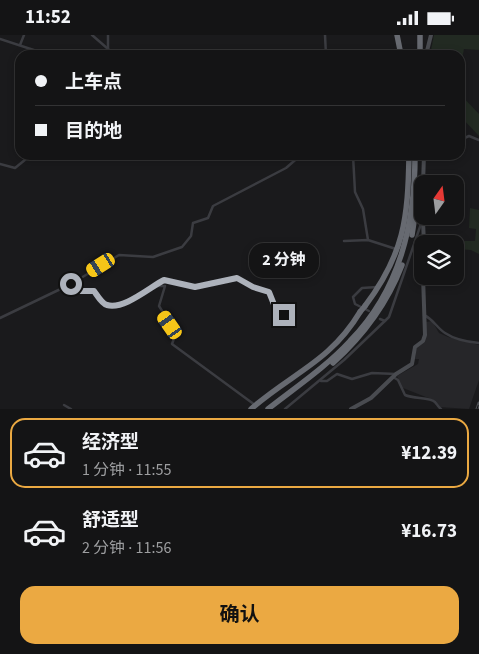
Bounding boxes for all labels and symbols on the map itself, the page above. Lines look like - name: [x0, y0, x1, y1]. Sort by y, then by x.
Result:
- north arrow: [414, 175, 464, 225]
- callout: 2 分钟: [249, 243, 319, 277]
- car: [84, 251, 117, 279]
- route start: [60, 273, 82, 295]
- route end: [273, 304, 295, 326]
- car: [155, 308, 184, 342]

